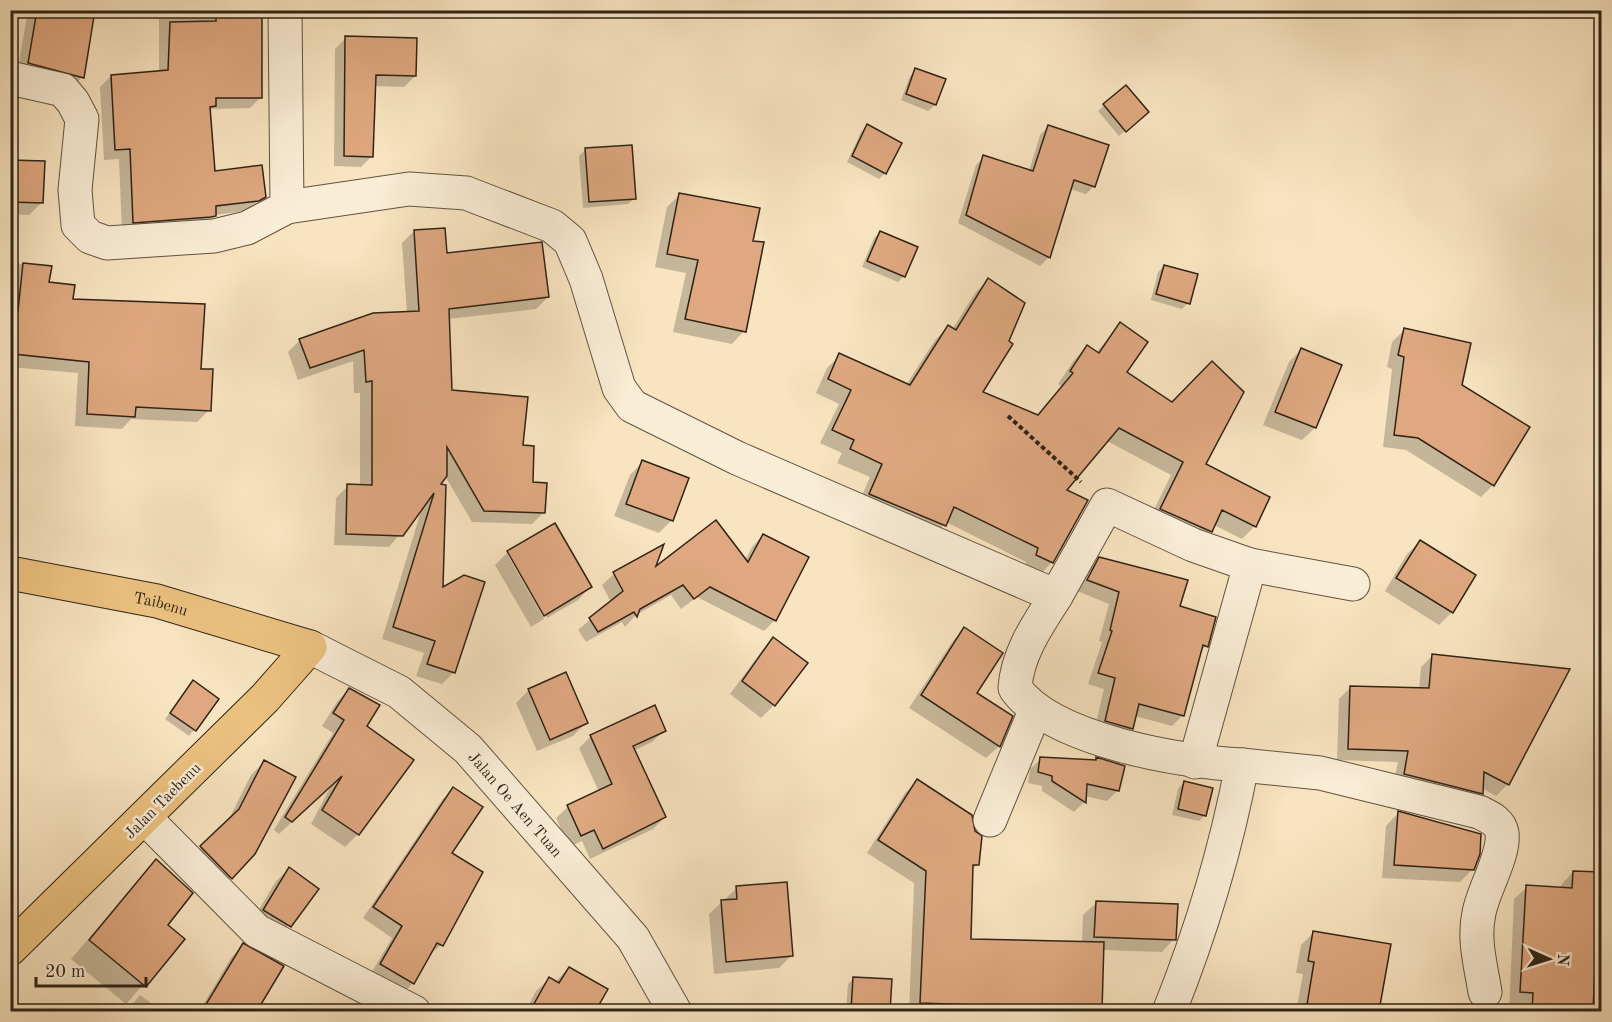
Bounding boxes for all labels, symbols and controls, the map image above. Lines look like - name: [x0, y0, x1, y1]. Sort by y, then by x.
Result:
- street label: Taibenu: [132, 591, 190, 620]
- street label: Jalan Oe Aen Tuan: [464, 749, 565, 861]
- street label: Jalan Taebenu: [122, 760, 205, 843]
- north arrow: [1519, 929, 1579, 989]
- scale bar: [36, 950, 146, 988]
- text: N: [1554, 953, 1570, 967]
- text: 20 m: [45, 963, 85, 981]

